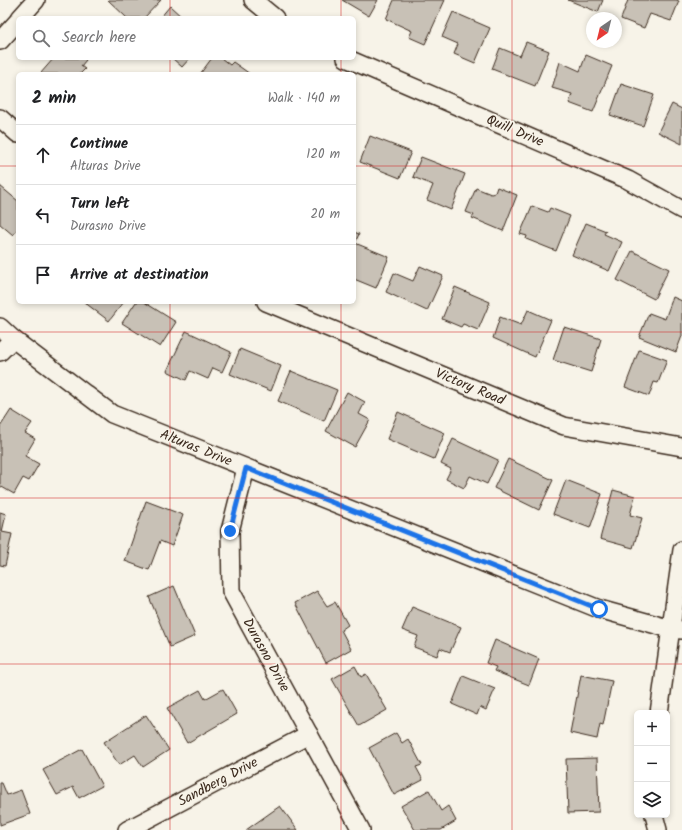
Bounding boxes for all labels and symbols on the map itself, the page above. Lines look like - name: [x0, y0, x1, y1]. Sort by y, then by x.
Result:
- north arrow: [586, 12, 622, 48]
- street label: Quill Drive: [483, 109, 548, 153]
- street label: Victory Road: [432, 362, 509, 412]
- street label: Alturas Drive: [157, 424, 236, 473]
- route end: [221, 522, 239, 540]
- route start: [590, 600, 608, 618]
- street label: Durasno Drive: [237, 614, 296, 697]
- street label: Sandberg Drive: [174, 751, 263, 812]

